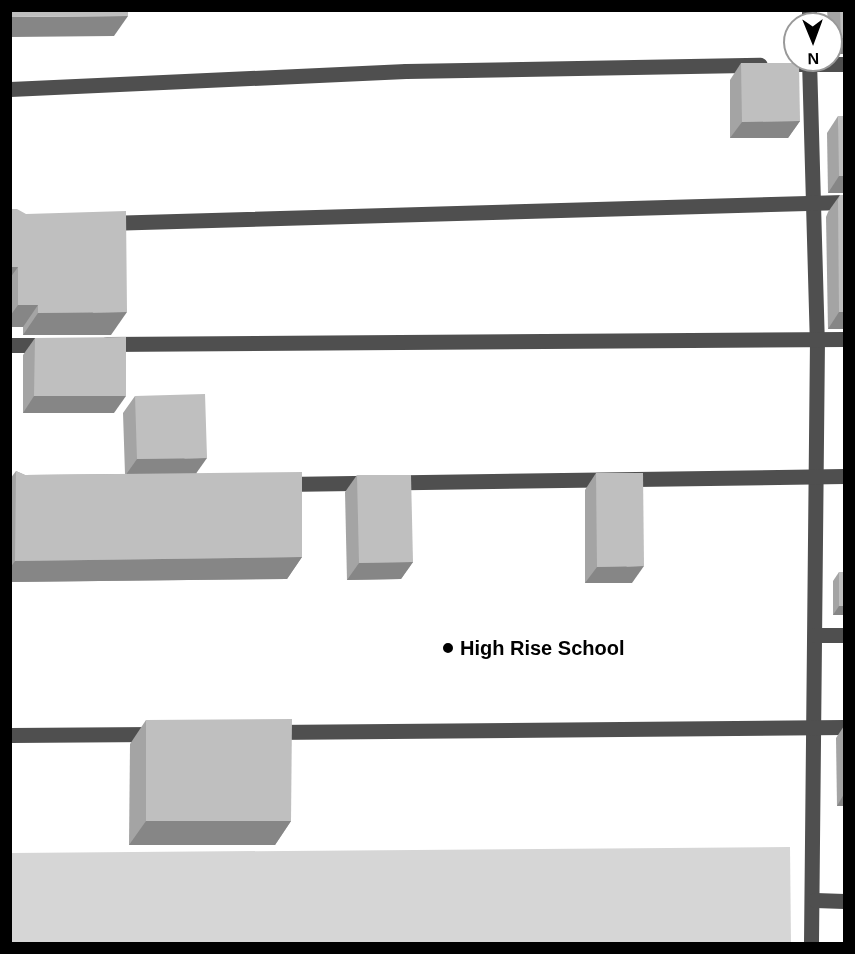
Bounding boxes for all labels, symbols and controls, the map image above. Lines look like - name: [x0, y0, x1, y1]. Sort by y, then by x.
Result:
- north arrow: [783, 12, 843, 72]
- text: N: [807, 50, 819, 67]
- place label: High Rise School: [460, 636, 624, 660]
- marker: High Rise School: [441, 641, 455, 655]

